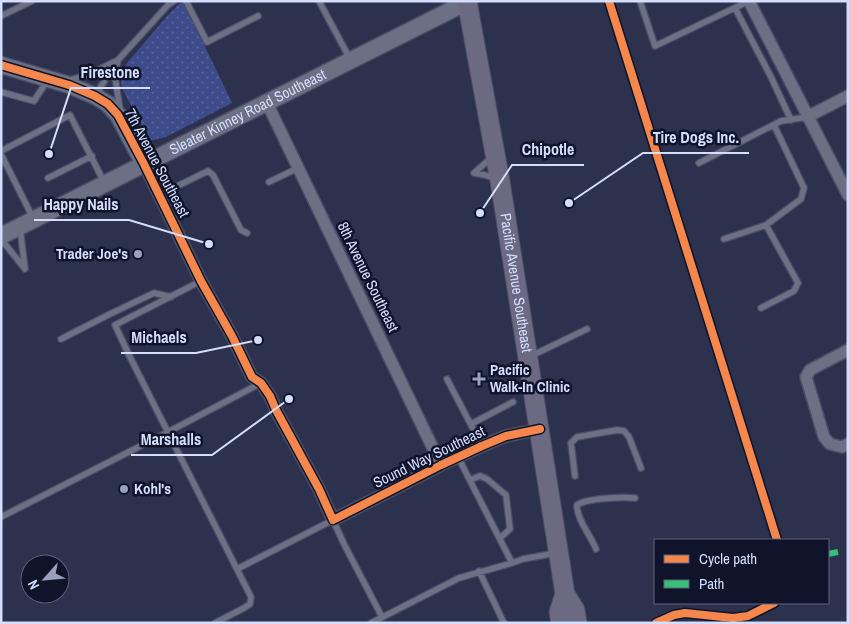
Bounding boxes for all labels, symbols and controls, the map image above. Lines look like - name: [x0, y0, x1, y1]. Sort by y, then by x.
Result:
- callout: Firestone: [71, 57, 150, 88]
- text: Firestone: [80, 61, 140, 83]
- street label: Sleater Kinney Road Southeast: [166, 63, 330, 160]
- street label: 7th Avenue Southeast: [120, 105, 195, 221]
- callout: Tire Dogs Inc.: [643, 122, 749, 153]
- text: Tire Dogs Inc.: [653, 126, 739, 148]
- callout: Chipotle: [512, 134, 584, 165]
- text: Chipotle: [522, 138, 574, 160]
- callout: Happy Nails: [34, 189, 129, 220]
- text: Happy Nails: [43, 193, 119, 215]
- street label: Pacific Avenue Southeast: [495, 212, 538, 354]
- street label: 8th Avenue Southeast: [333, 218, 404, 336]
- place label: Trader Joe's: [56, 243, 128, 264]
- marker: Trader Joe's: [132, 248, 144, 260]
- callout: Michaels: [121, 322, 196, 353]
- text: Michaels: [131, 326, 187, 348]
- place label: Pacific Walk-In Clinic: [490, 359, 570, 397]
- marker: Pacific Walk-In Clinic: [472, 372, 486, 386]
- street label: Sound Way Southeast: [369, 420, 489, 493]
- callout: Marshalls: [131, 424, 212, 455]
- text: Marshalls: [141, 428, 201, 450]
- place label: Kohl's: [134, 478, 171, 499]
- marker: Kohl's: [118, 483, 130, 495]
- legend: [654, 539, 829, 604]
- text: Cycle path: [699, 548, 757, 569]
- north arrow: [20, 554, 70, 604]
- text: Path: [699, 573, 724, 594]
- text: N: [24, 577, 43, 593]

